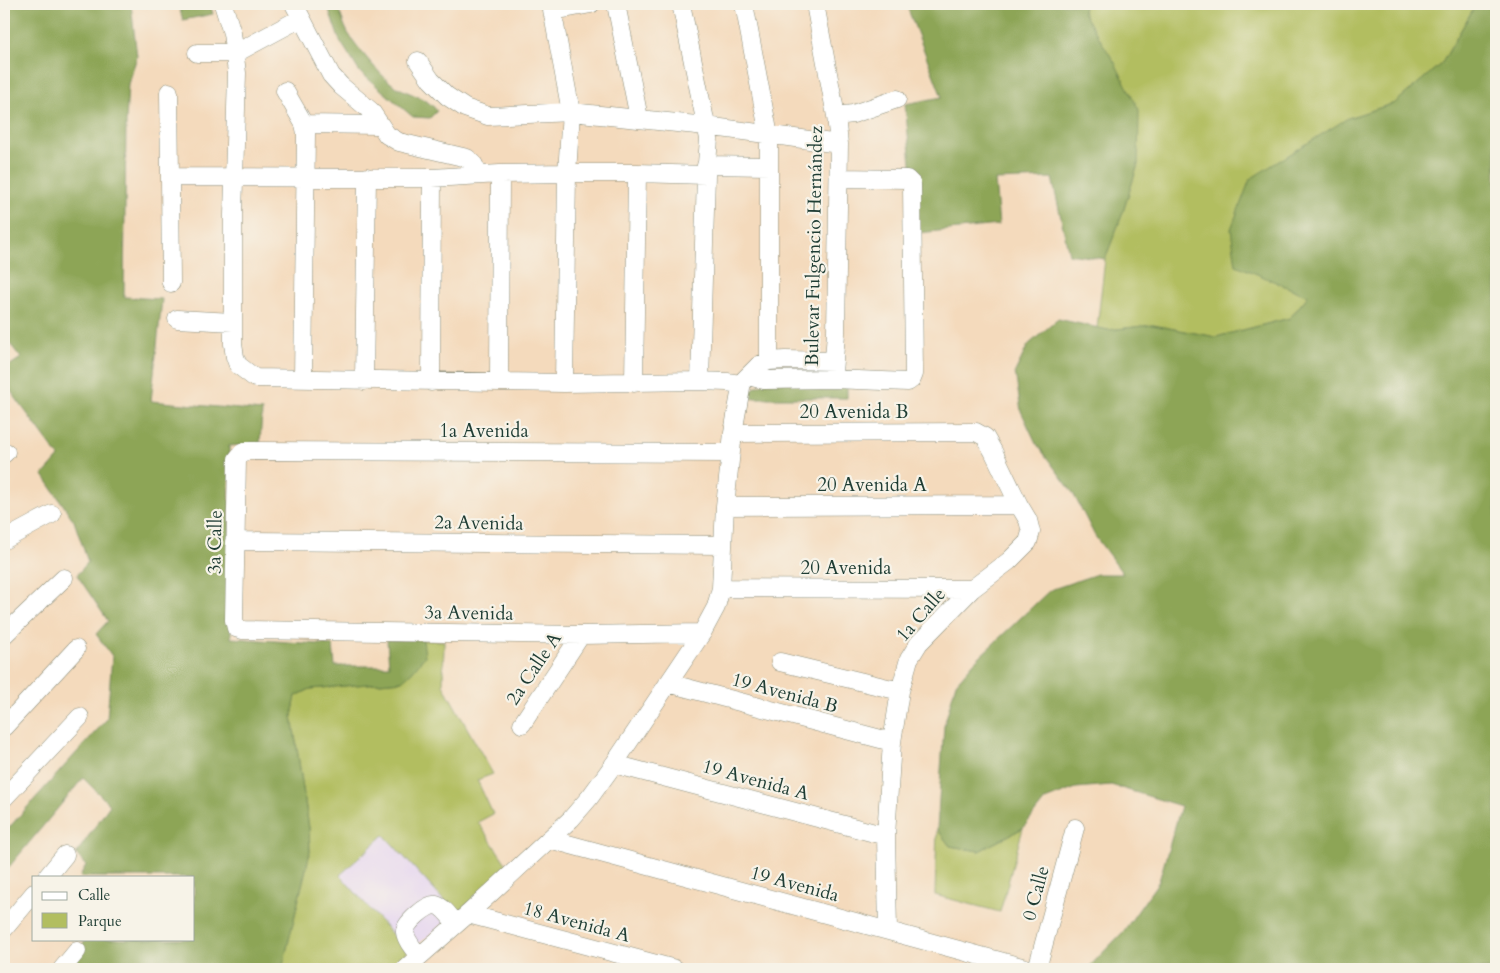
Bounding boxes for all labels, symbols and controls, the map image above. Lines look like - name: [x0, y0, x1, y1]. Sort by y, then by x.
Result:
- street label: Bulevar Fulgencio Hernández: [799, 125, 829, 367]
- street label: 20 Avenida B: [800, 399, 908, 425]
- street label: 1a Avenida: [439, 418, 529, 444]
- street label: 20 Avenida A: [817, 472, 927, 498]
- street label: 2a Avenida: [434, 509, 524, 537]
- street label: 3a Calle: [201, 510, 229, 574]
- street label: 20 Avenida: [801, 555, 891, 581]
- street label: 1a Calle: [890, 582, 952, 647]
- street label: 3a Avenida: [424, 599, 514, 627]
- street label: 2a Calle A: [500, 627, 568, 710]
- street label: 19 Avenida B: [729, 666, 841, 720]
- street label: 19 Avenida A: [700, 753, 812, 807]
- street label: 19 Avenida: [748, 860, 842, 908]
- street label: 0 Calle: [1016, 863, 1056, 924]
- legend: [32, 876, 195, 940]
- text: Calle: [78, 885, 111, 905]
- street label: 18 Avenida A: [521, 895, 633, 949]
- text: Parque: [78, 911, 122, 931]

